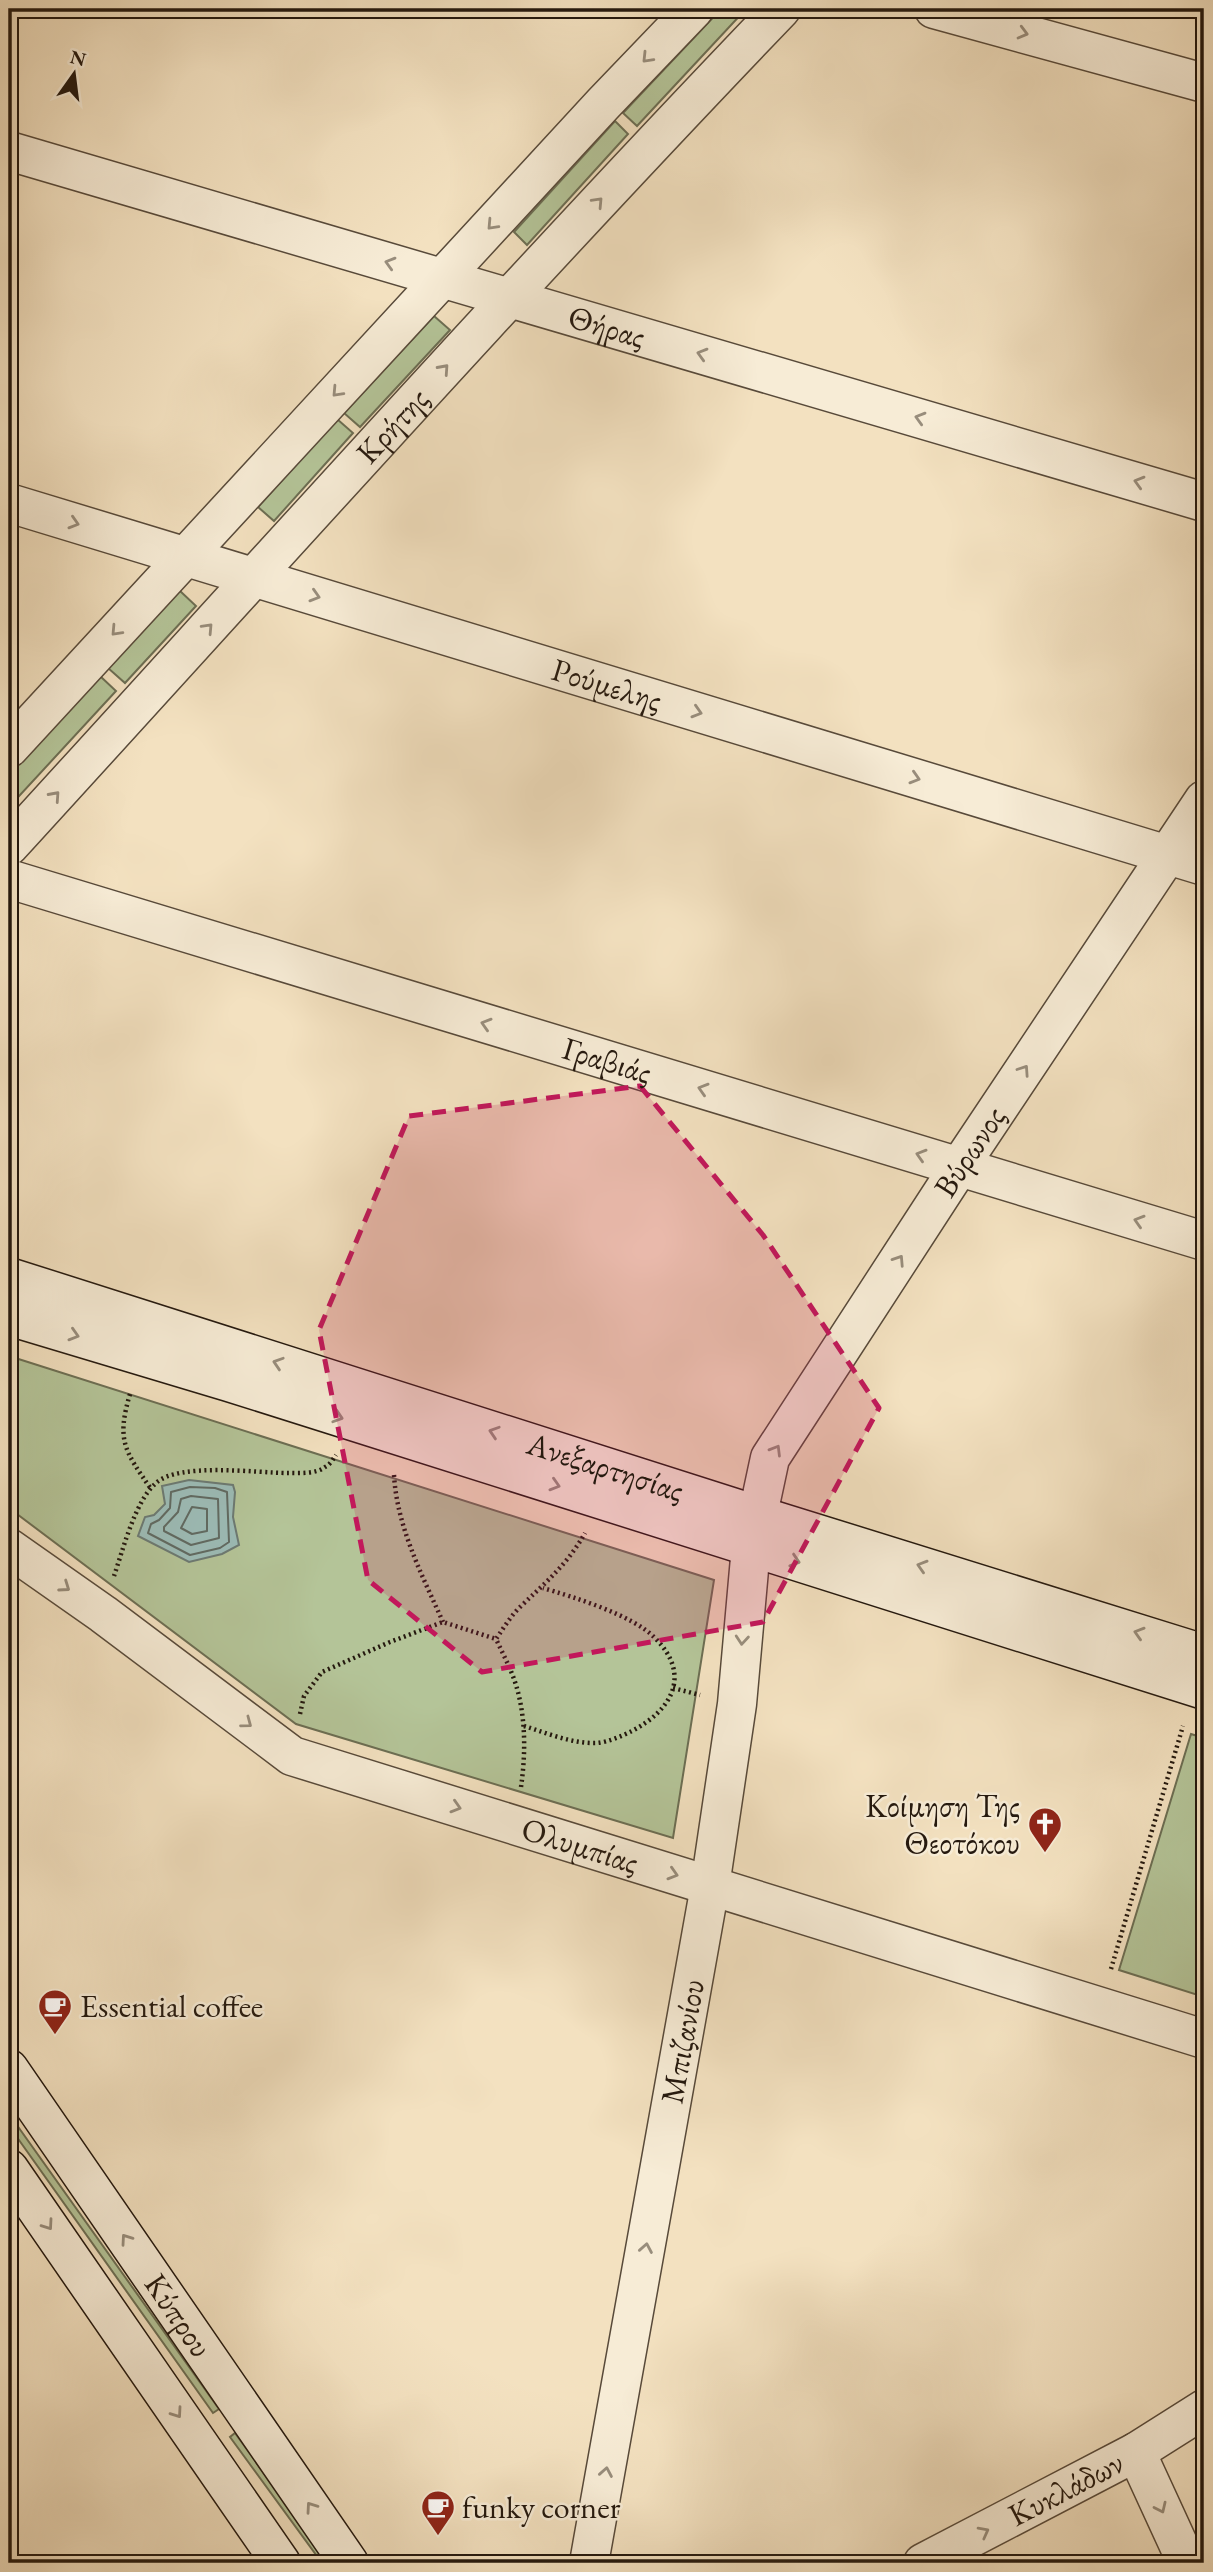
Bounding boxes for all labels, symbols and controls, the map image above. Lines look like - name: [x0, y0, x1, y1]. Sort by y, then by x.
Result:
- one-way arrow: [1017, 25, 1029, 40]
- north arrow: [38, 38, 108, 108]
- text: N: [68, 44, 89, 72]
- one-way arrow: [642, 50, 655, 63]
- one-way arrow: [590, 197, 602, 210]
- one-way arrow: [487, 217, 500, 230]
- one-way arrow: [384, 256, 396, 271]
- street label: Θήρας: [563, 295, 650, 358]
- one-way arrow: [696, 348, 708, 363]
- one-way arrow: [436, 364, 448, 377]
- street label: Κρήτης: [347, 378, 438, 472]
- one-way arrow: [333, 383, 345, 396]
- one-way arrow: [915, 412, 927, 427]
- one-way arrow: [1133, 476, 1145, 491]
- one-way arrow: [68, 514, 80, 529]
- one-way arrow: [309, 588, 321, 603]
- one-way arrow: [112, 623, 124, 636]
- one-way arrow: [200, 623, 213, 636]
- street label: Ρούμελης: [547, 648, 667, 721]
- one-way arrow: [691, 703, 703, 718]
- one-way arrow: [908, 769, 920, 784]
- one-way arrow: [47, 791, 59, 804]
- one-way arrow: [480, 1017, 492, 1032]
- street label: Γραβιάς: [558, 1027, 657, 1093]
- one-way arrow: [1016, 1064, 1029, 1077]
- one-way arrow: [698, 1083, 710, 1098]
- street label: Βύρωνος: [924, 1098, 1015, 1205]
- one-way arrow: [915, 1149, 927, 1164]
- one-way arrow: [1133, 1215, 1145, 1230]
- one-way arrow: [891, 1254, 904, 1267]
- one-way arrow: [68, 1327, 80, 1342]
- one-way arrow: [272, 1357, 284, 1371]
- one-way arrow: [332, 1408, 344, 1423]
- street label: Ανεξαρτησίας: [521, 1422, 689, 1511]
- one-way arrow: [489, 1426, 501, 1440]
- one-way arrow: [767, 1445, 780, 1458]
- one-way arrow: [549, 1476, 561, 1491]
- one-way arrow: [789, 1553, 801, 1568]
- one-way arrow: [916, 1560, 928, 1575]
- one-way arrow: [57, 1579, 70, 1591]
- one-way arrow: [1133, 1627, 1145, 1642]
- one-way arrow: [735, 1634, 750, 1646]
- one-way arrow: [239, 1714, 252, 1727]
- place label: Κοίμηση Της Θεοτόκου: [865, 1785, 1020, 1864]
- one-way arrow: [449, 1799, 461, 1813]
- church icon: Κοίμηση Της Θεοτόκου: [1026, 1805, 1064, 1854]
- street label: Ολυμπίας: [516, 1808, 644, 1883]
- one-way arrow: [667, 1866, 679, 1881]
- street label: Μπιζανίου: [651, 1976, 714, 2107]
- place label: Essential coffee: [80, 1985, 263, 2027]
- cafe icon: Essential coffee: [36, 1987, 74, 2036]
- one-way arrow: [39, 2217, 52, 2230]
- one-way arrow: [122, 2234, 134, 2247]
- one-way arrow: [638, 2242, 653, 2254]
- street label: Κύπρου: [135, 2265, 222, 2365]
- one-way arrow: [169, 2405, 181, 2418]
- street label: Κυκλάδων: [1001, 2441, 1131, 2536]
- one-way arrow: [598, 2466, 613, 2478]
- place label: funky corner: [462, 2486, 621, 2528]
- cafe icon: funky corner: [419, 2488, 457, 2537]
- one-way arrow: [1153, 2501, 1167, 2513]
- one-way arrow: [307, 2502, 319, 2515]
- one-way arrow: [977, 2526, 989, 2540]

